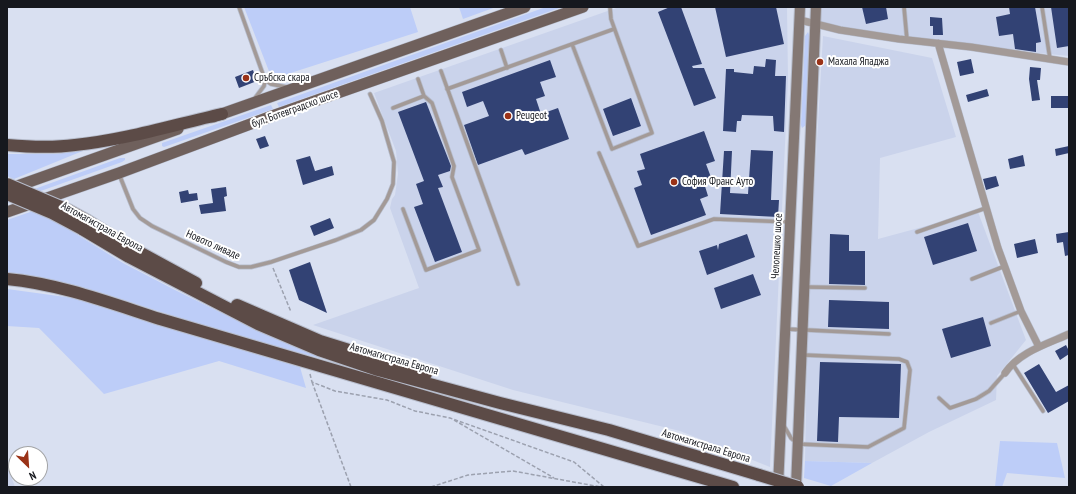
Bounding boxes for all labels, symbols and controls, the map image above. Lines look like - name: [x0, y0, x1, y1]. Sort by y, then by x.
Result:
- place label: Махала Япаджа: [828, 55, 889, 69]
- marker: Махала Япаджа: [815, 57, 825, 67]
- place label: Сръбска скара: [254, 71, 310, 85]
- marker: Сръбска скара: [241, 73, 251, 83]
- street label: бул. Ботевградско шосе: [250, 87, 340, 131]
- place label: Peugeot: [516, 109, 547, 123]
- marker: Peugeot: [503, 111, 513, 121]
- place label: София Франс Ауто: [682, 175, 753, 189]
- marker: София Франс Ауто: [669, 177, 679, 187]
- street label: Автомагистрала Европа: [59, 199, 145, 255]
- street label: Челопешко шосе: [769, 213, 785, 279]
- street label: Новото ливаде: [184, 227, 242, 263]
- street label: Автомагистрала Европа: [348, 340, 440, 378]
- street label: Автомагистрала Европа: [660, 426, 752, 466]
- north arrow: [8, 446, 48, 486]
- text: N: [27, 468, 38, 484]

